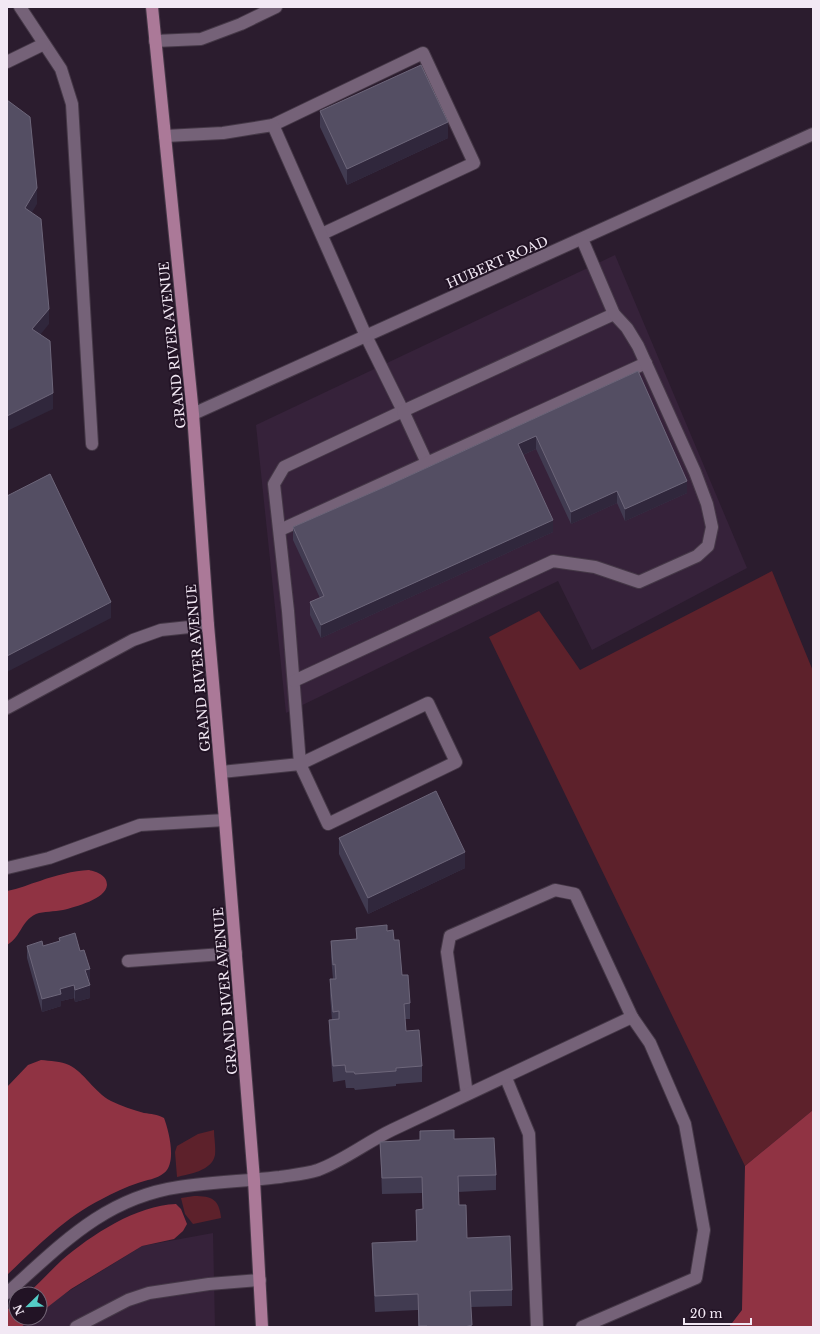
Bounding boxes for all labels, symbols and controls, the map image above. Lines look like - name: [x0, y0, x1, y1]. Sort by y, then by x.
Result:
- street label: HUBERT ROAD: [444, 232, 551, 293]
- street label: GRAND RIVER AVENUE: [155, 261, 190, 429]
- street label: GRAND RIVER AVENUE: [183, 584, 214, 752]
- street label: GRAND RIVER AVENUE: [210, 907, 241, 1075]
- north arrow: [8, 1286, 48, 1326]
- scale bar: [684, 1300, 751, 1326]
- text: N: [10, 1302, 27, 1317]
- text: 20 m: [690, 1306, 722, 1321]

